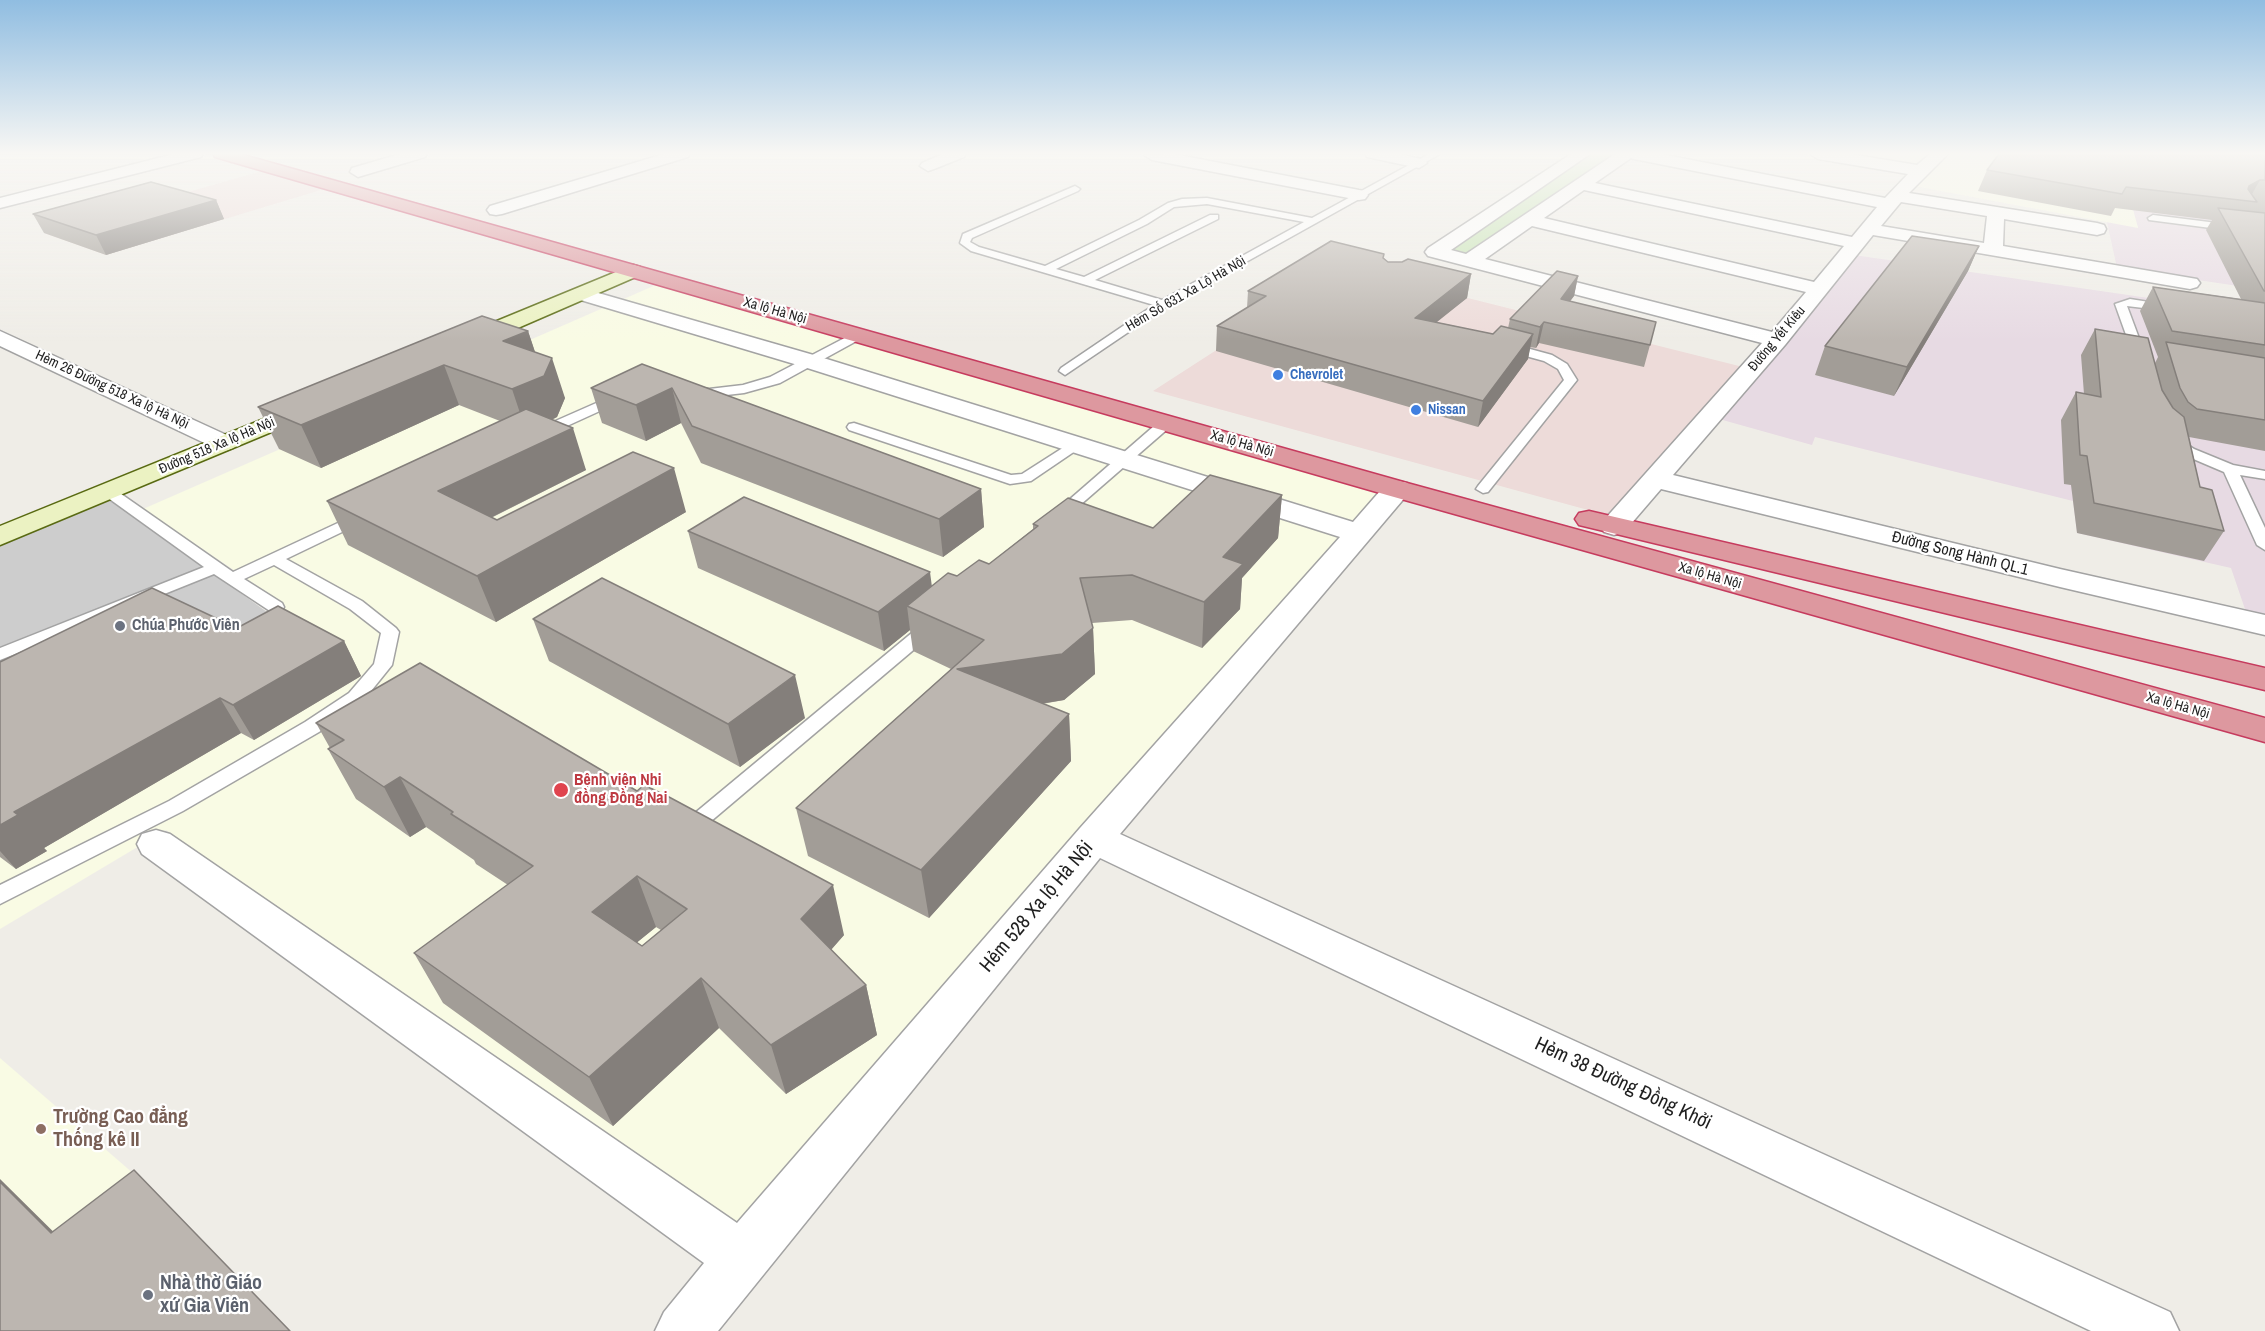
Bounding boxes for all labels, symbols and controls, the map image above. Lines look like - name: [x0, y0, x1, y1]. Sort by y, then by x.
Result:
- street label: Hẻm Số 631 Xa Lộ Hà Nội: [1123, 253, 1249, 335]
- street label: Xa lộ Hà Nội: [741, 294, 809, 328]
- street label: Đường Yết Kiêu: [1745, 303, 1809, 375]
- street label: Hẻm 26 Đường 518 Xa lộ Hà Nội: [32, 347, 192, 433]
- place label: Chevrolet: [1290, 367, 1343, 383]
- marker: Chevrolet: [1271, 368, 1285, 382]
- place label: Nissan: [1428, 402, 1466, 418]
- marker: Nissan: [1409, 403, 1423, 417]
- street label: Đường 518 Xa lộ Hà Nội: [157, 414, 277, 478]
- street label: Xa lộ Hà Nội: [1208, 427, 1276, 461]
- street label: Đường Song Hành QL.1: [1890, 528, 2030, 580]
- street label: Xa lộ Hà Nội: [1676, 559, 1744, 593]
- place label: Chúa Phước Viên: [132, 616, 240, 636]
- marker: Chúa Phước Viên: [113, 619, 127, 633]
- street label: Xa lộ Hà Nội: [2144, 689, 2212, 723]
- place label: Bệnh viện Nhi đồng Đồng Nai: [574, 771, 667, 809]
- marker: Bệnh viện Nhi đồng Đồng Nai: [552, 781, 570, 799]
- street label: Hẻm 528 Xa lộ Hà Nội: [975, 837, 1099, 977]
- street label: Hẻm 38 Đường Đồng Khởi: [1531, 1032, 1715, 1136]
- place label: Trường Cao đẳng Thống kê II: [53, 1106, 188, 1153]
- marker: Trường Cao đẳng Thống kê II: [34, 1122, 48, 1136]
- place label: Nhà thờ Giáo xứ Gia Viên: [160, 1272, 262, 1319]
- marker: Nhà thờ Giáo xứ Gia Viên: [141, 1288, 155, 1302]

